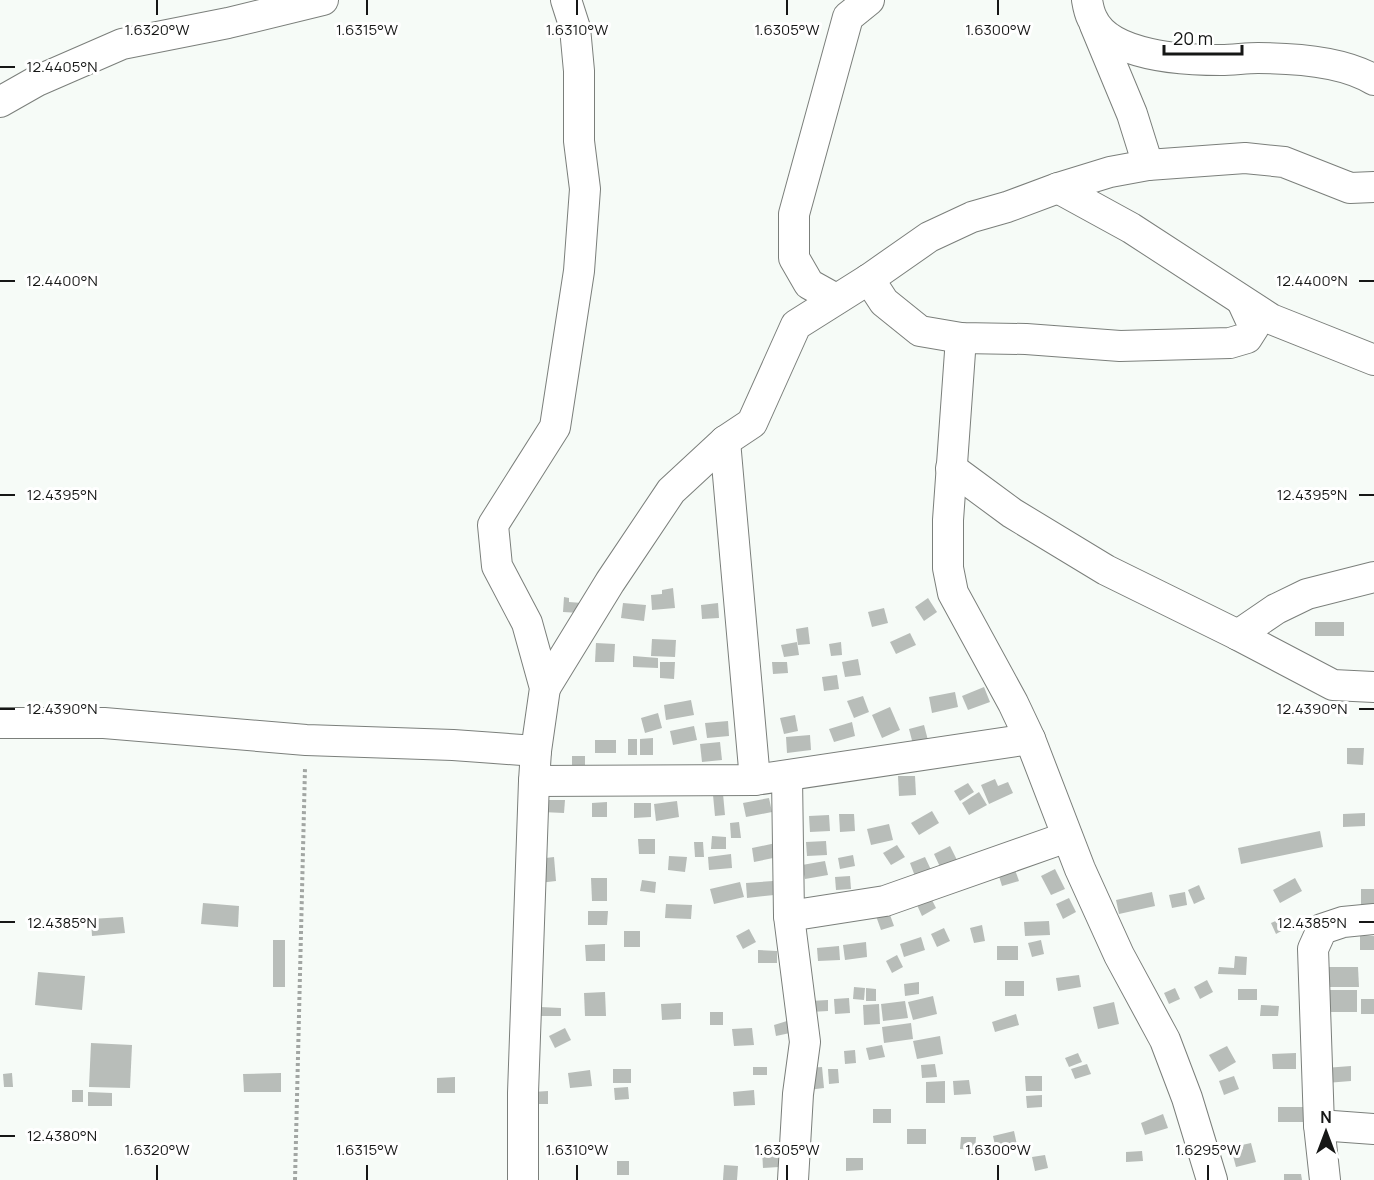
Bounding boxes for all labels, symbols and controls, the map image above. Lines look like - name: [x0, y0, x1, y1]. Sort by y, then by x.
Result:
- scale bar: [1164, 18, 1242, 56]
- text: 1.6320°W: [124, 19, 190, 40]
- text: 1.6315°W: [336, 19, 398, 40]
- text: 1.6310°W: [546, 19, 608, 40]
- text: 1.6305°W: [754, 19, 820, 40]
- text: 1.6300°W: [965, 19, 1031, 40]
- text: 20 m: [1173, 26, 1213, 50]
- text: 12.4405°N: [27, 56, 97, 77]
- text: 12.4400°N: [26, 270, 98, 291]
- text: 12.4400°N: [1276, 270, 1348, 291]
- text: 12.4395°N: [27, 484, 97, 505]
- text: 12.4395°N: [1277, 484, 1347, 505]
- text: 12.4390°N: [27, 698, 97, 719]
- text: 12.4390°N: [1277, 698, 1347, 719]
- text: 12.4385°N: [27, 912, 97, 933]
- text: 12.4385°N: [1277, 912, 1347, 933]
- north arrow: [1296, 1102, 1356, 1162]
- text: N: [1320, 1106, 1332, 1128]
- text: 12.4380°N: [27, 1125, 97, 1146]
- text: 1.6320°W: [124, 1139, 190, 1160]
- text: 1.6315°W: [336, 1139, 398, 1160]
- text: 1.6310°W: [546, 1139, 608, 1160]
- text: 1.6305°W: [754, 1139, 820, 1160]
- text: 1.6300°W: [965, 1139, 1031, 1160]
- text: 1.6295°W: [1175, 1139, 1241, 1160]

